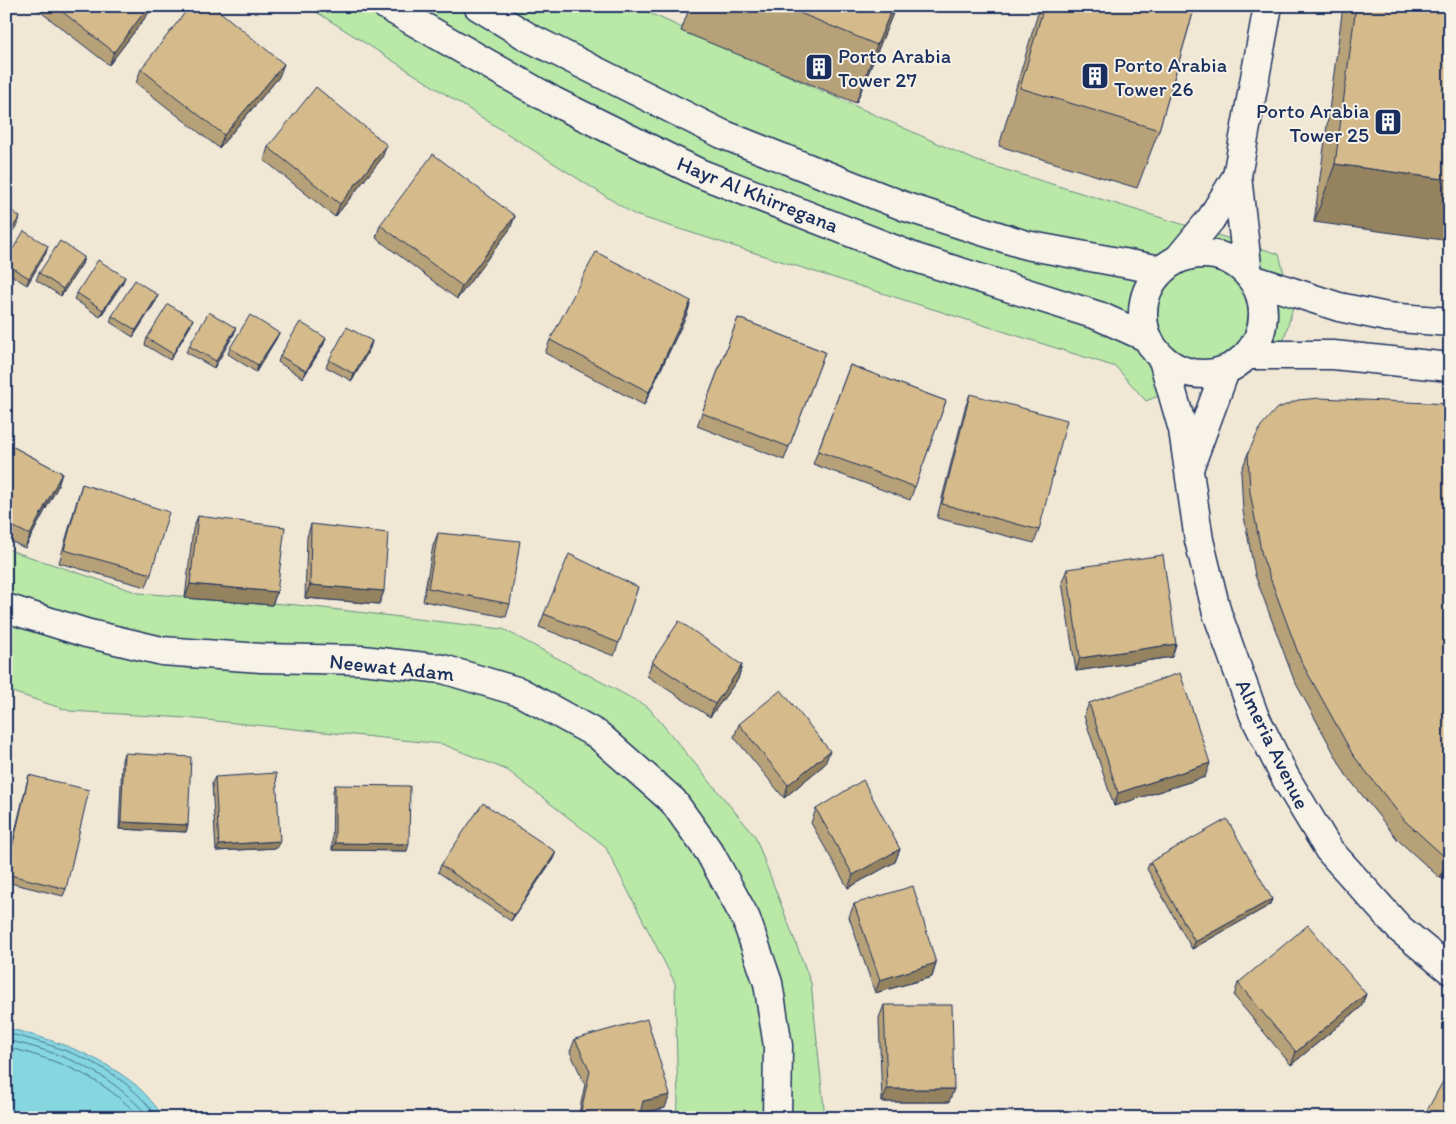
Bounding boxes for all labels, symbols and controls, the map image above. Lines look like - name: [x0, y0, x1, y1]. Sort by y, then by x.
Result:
- place label: Porto Arabia Tower 27: [838, 43, 951, 92]
- building icon: Porto Arabia Tower 27: [804, 52, 834, 82]
- place label: Porto Arabia Tower 26: [1114, 52, 1227, 101]
- building icon: Porto Arabia Tower 26: [1080, 61, 1110, 91]
- place label: Porto Arabia Tower 25: [1256, 98, 1369, 147]
- building icon: Porto Arabia Tower 25: [1373, 107, 1403, 137]
- street label: Hayr Al Khirregana: [674, 150, 842, 238]
- street label: Neewat Adam: [328, 648, 456, 686]
- street label: Almeria Avenue: [1231, 675, 1315, 813]

